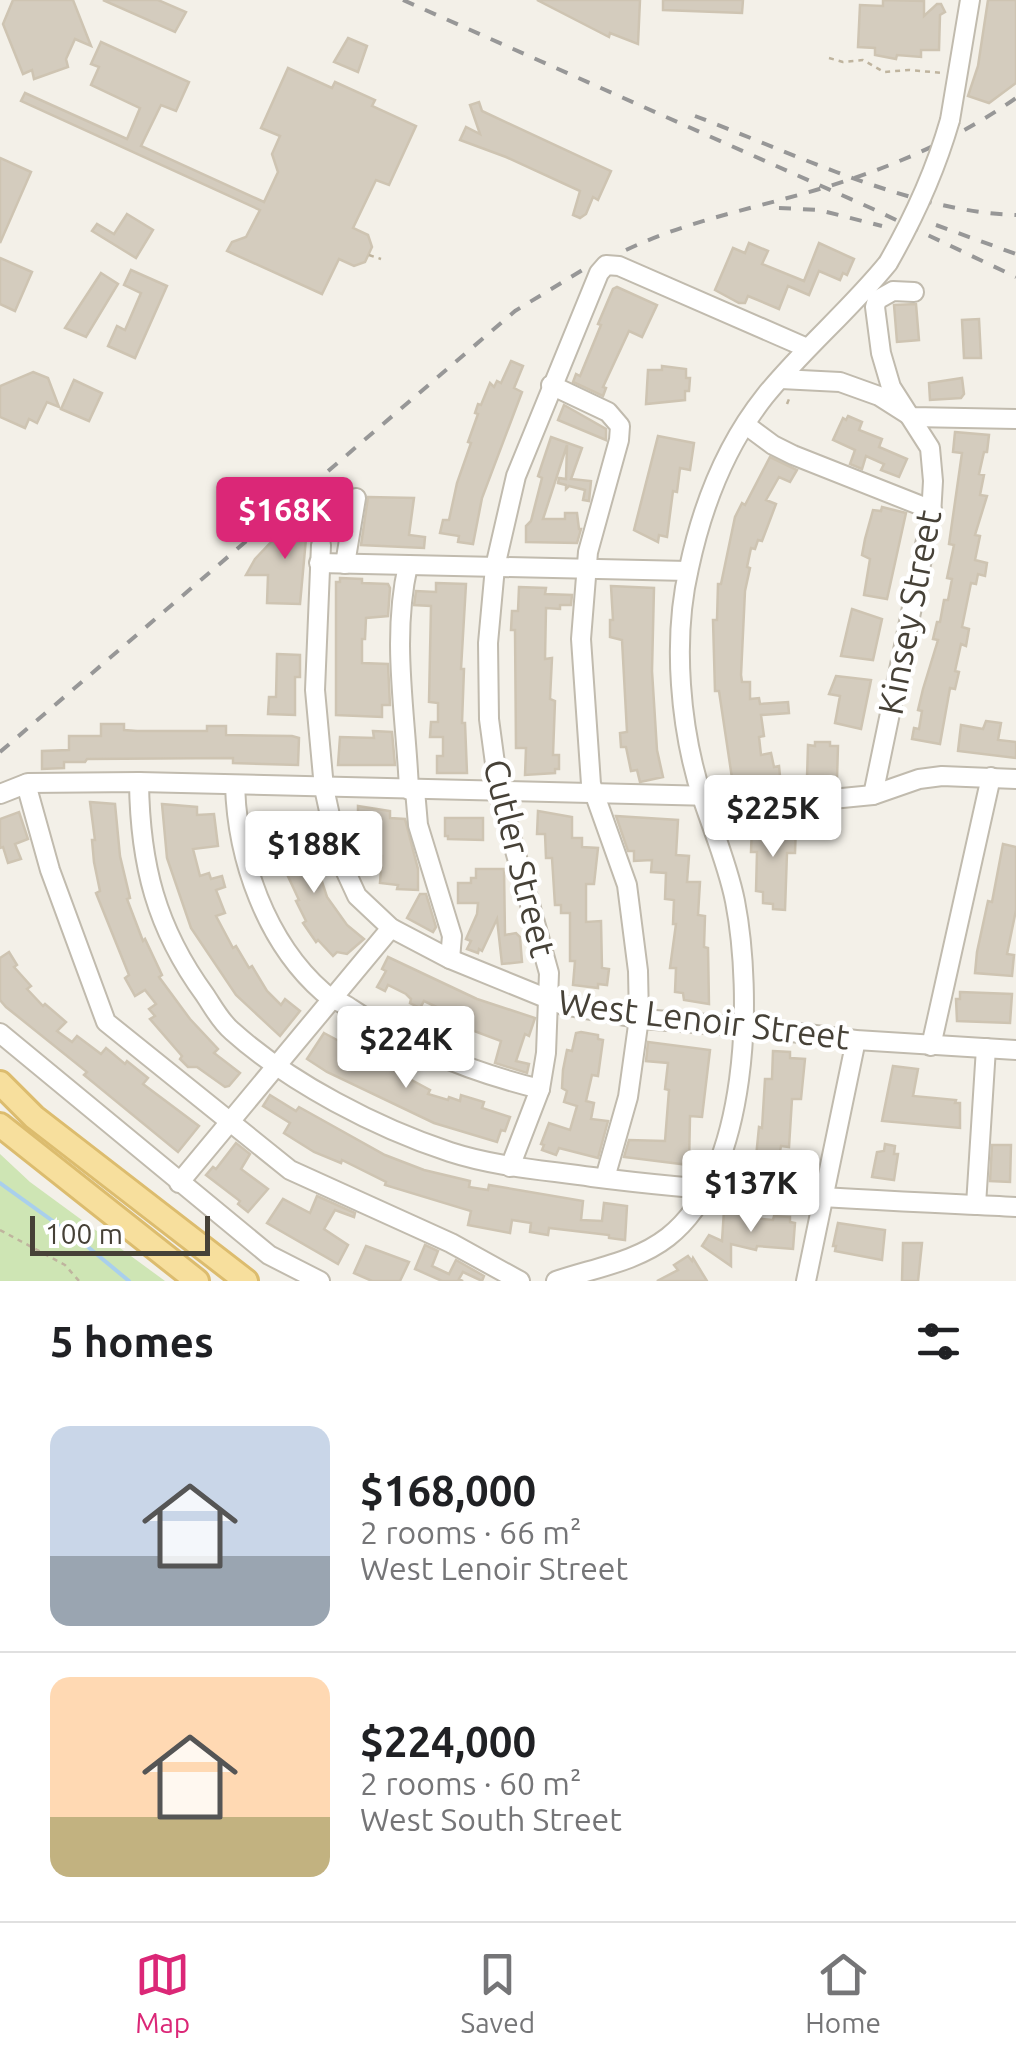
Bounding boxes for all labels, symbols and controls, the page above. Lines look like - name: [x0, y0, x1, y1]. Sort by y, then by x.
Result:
- pin: $168K: [215, 477, 355, 562]
- text: $168K: [238, 491, 332, 527]
- street label: Kinsey Street: [870, 506, 948, 718]
- street label: Cutler Street: [476, 755, 564, 961]
- pin: $225K: [703, 775, 843, 860]
- text: $225K: [726, 789, 820, 825]
- pin: $188K: [244, 811, 384, 896]
- text: $188K: [267, 825, 361, 861]
- street label: West Lenoir Street: [556, 981, 852, 1057]
- pin: $224K: [336, 1006, 476, 1091]
- text: $224K: [359, 1020, 453, 1056]
- pin: $137K: [681, 1150, 821, 1235]
- text: $137K: [704, 1164, 798, 1200]
- scale bar: [30, 1211, 210, 1256]
- text: 100 m: [45, 1218, 123, 1249]
- icon: filters: [911, 1314, 966, 1369]
- text: 5 homes: [50, 1318, 214, 1365]
- icon: home: [130, 1466, 250, 1586]
- text: $168,000: [360, 1467, 536, 1514]
- text: 2 rooms · 66 m²: [360, 1514, 581, 1550]
- text: West Lenoir Street: [360, 1550, 628, 1586]
- icon: home: [130, 1717, 250, 1837]
- text: $224,000: [360, 1718, 536, 1765]
- text: 2 rooms · 60 m²: [360, 1765, 581, 1801]
- text: West South Street: [360, 1801, 622, 1837]
- tab: Map: [135, 1947, 190, 2038]
- tab: Saved: [461, 1947, 535, 2038]
- tab: Home: [805, 1947, 881, 2038]

